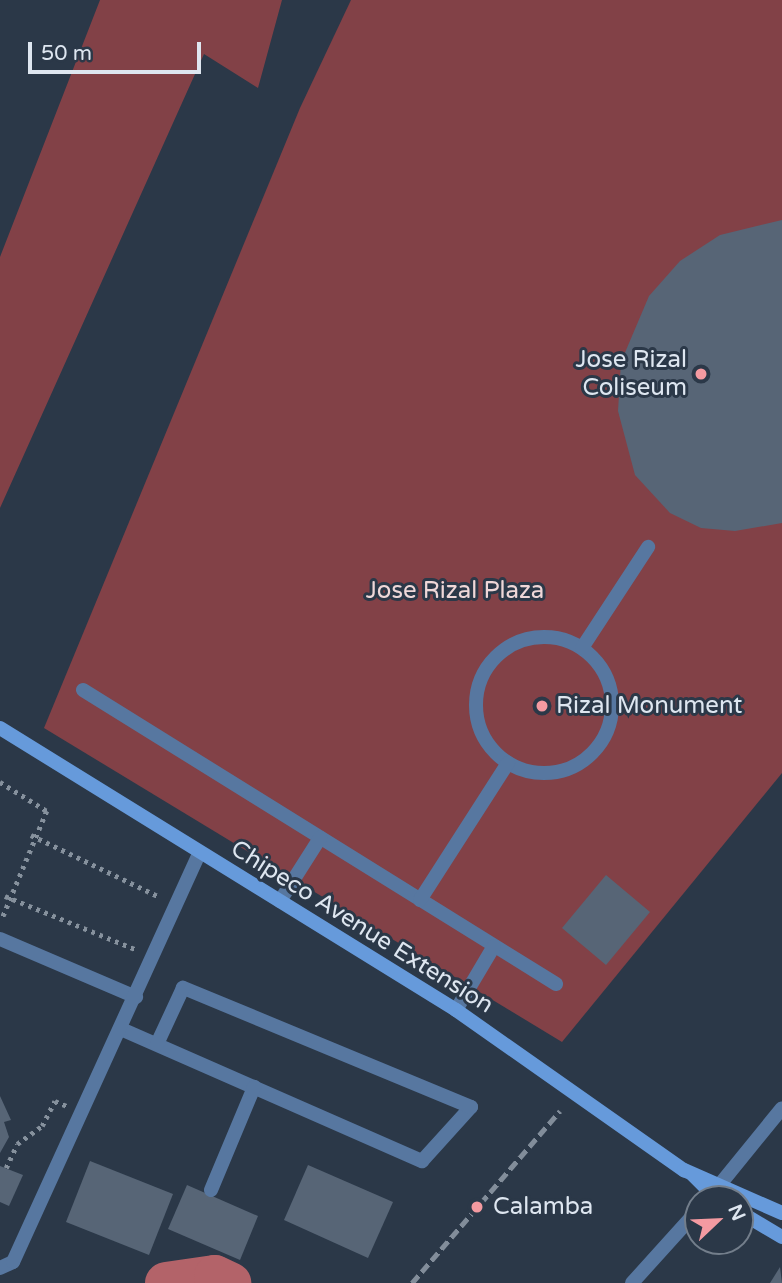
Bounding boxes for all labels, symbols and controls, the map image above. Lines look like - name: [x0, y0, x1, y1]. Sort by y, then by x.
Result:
- scale bar: [32, 28, 205, 72]
- text: 50 m: [41, 41, 92, 66]
- place label: Jose Rizal Coliseum: [575, 346, 687, 402]
- marker: Jose Rizal Coliseum: [693, 366, 709, 382]
- park label: Jose Rizal Plaza: [366, 577, 544, 605]
- place label: Rizal Monument: [556, 692, 742, 720]
- marker: Rizal Monument: [534, 698, 550, 714]
- street label: Chipeco Avenue Extension: [226, 834, 498, 1020]
- north arrow: [684, 1185, 754, 1255]
- place label: Calamba: [493, 1193, 593, 1221]
- marker: Calamba: [467, 1197, 487, 1217]
- text: N: [723, 1201, 750, 1224]

